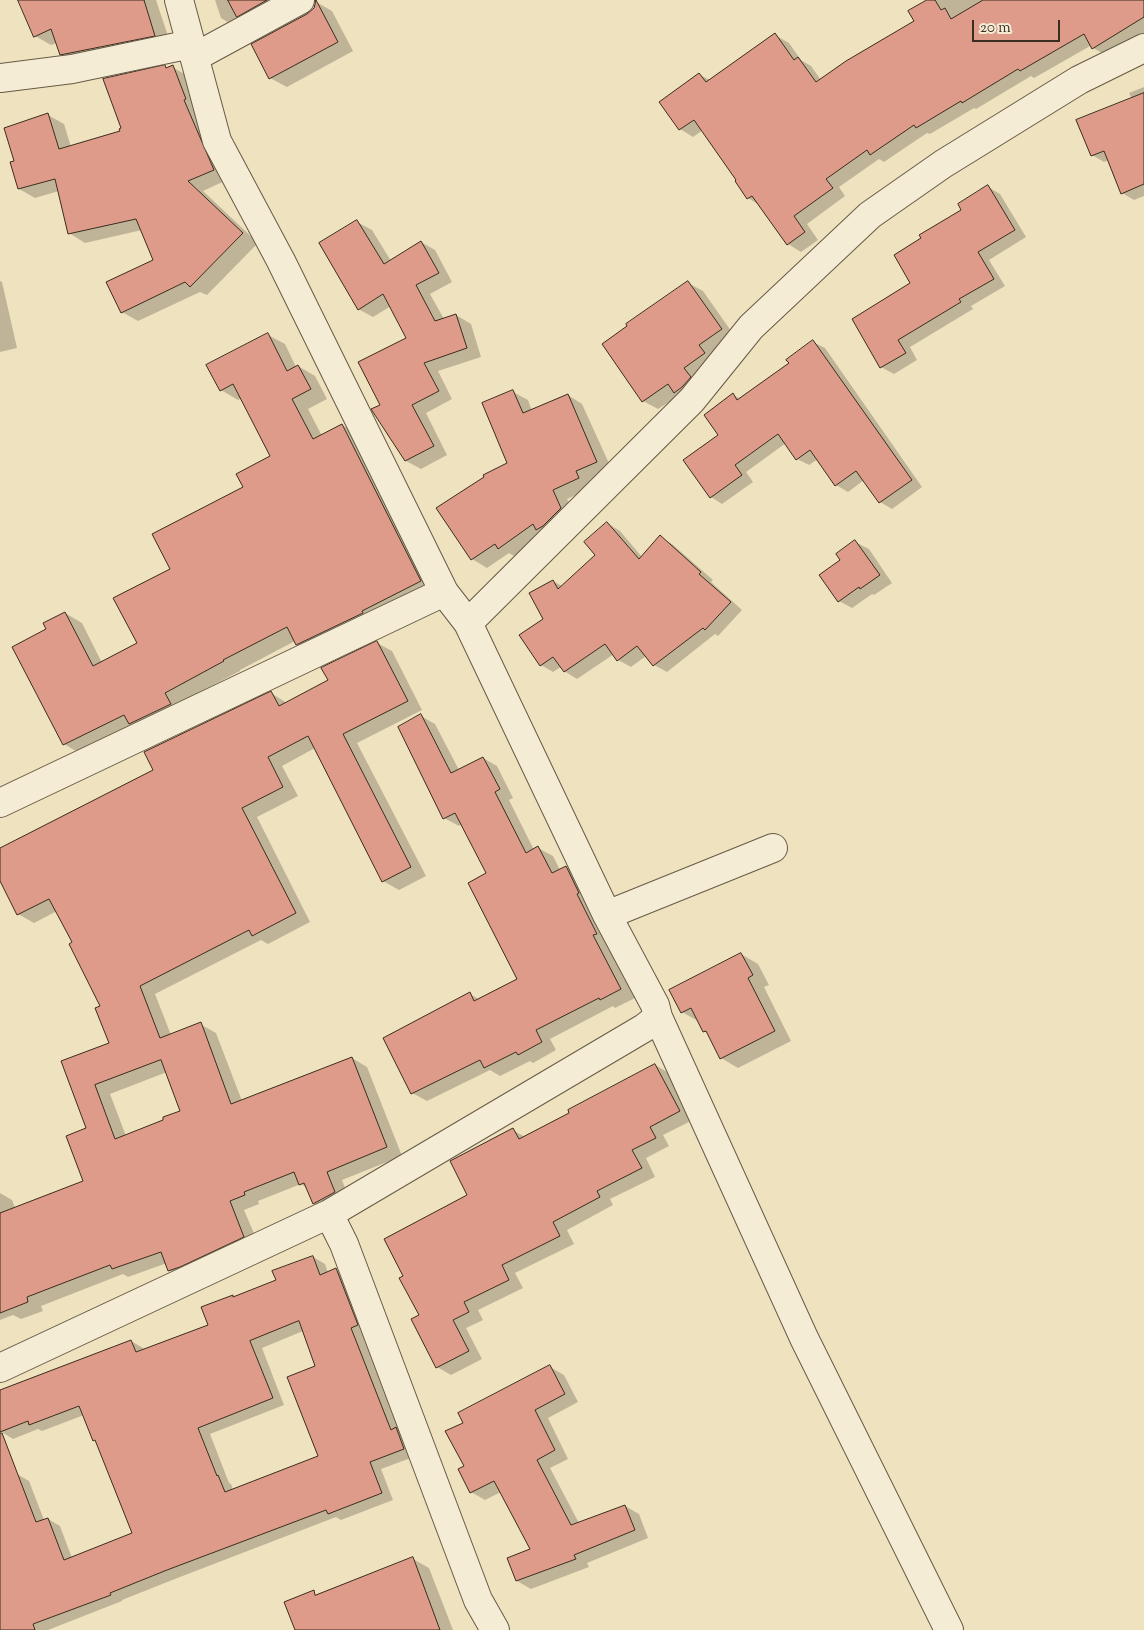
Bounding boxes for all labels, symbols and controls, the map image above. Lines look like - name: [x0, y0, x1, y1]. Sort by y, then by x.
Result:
- scale bar: [974, 10, 1062, 42]
- text: 20 m: [980, 18, 1011, 39]

